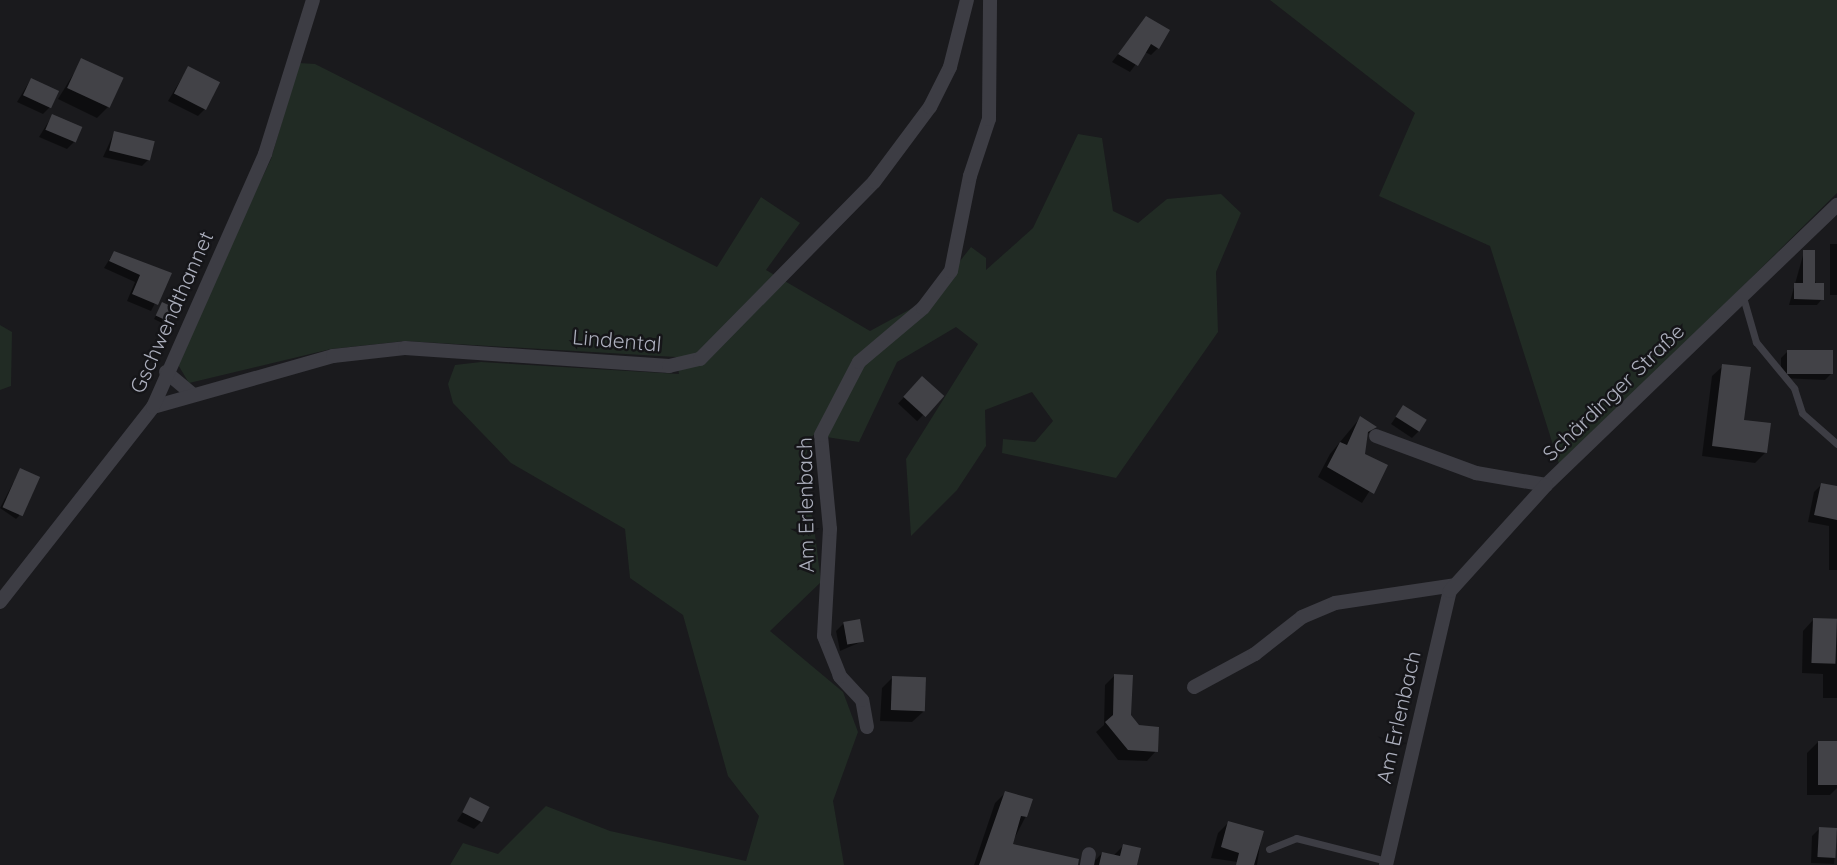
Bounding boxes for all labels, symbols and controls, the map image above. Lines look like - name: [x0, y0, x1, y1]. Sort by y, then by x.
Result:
- street label: Gschwendthannet: [124, 227, 218, 397]
- street label: Schärdinger Straße: [1537, 318, 1689, 466]
- street label: Lindental: [571, 324, 663, 356]
- street label: Am Erlenbach: [791, 437, 819, 573]
- street label: Am Erlenbach: [1370, 648, 1426, 786]

